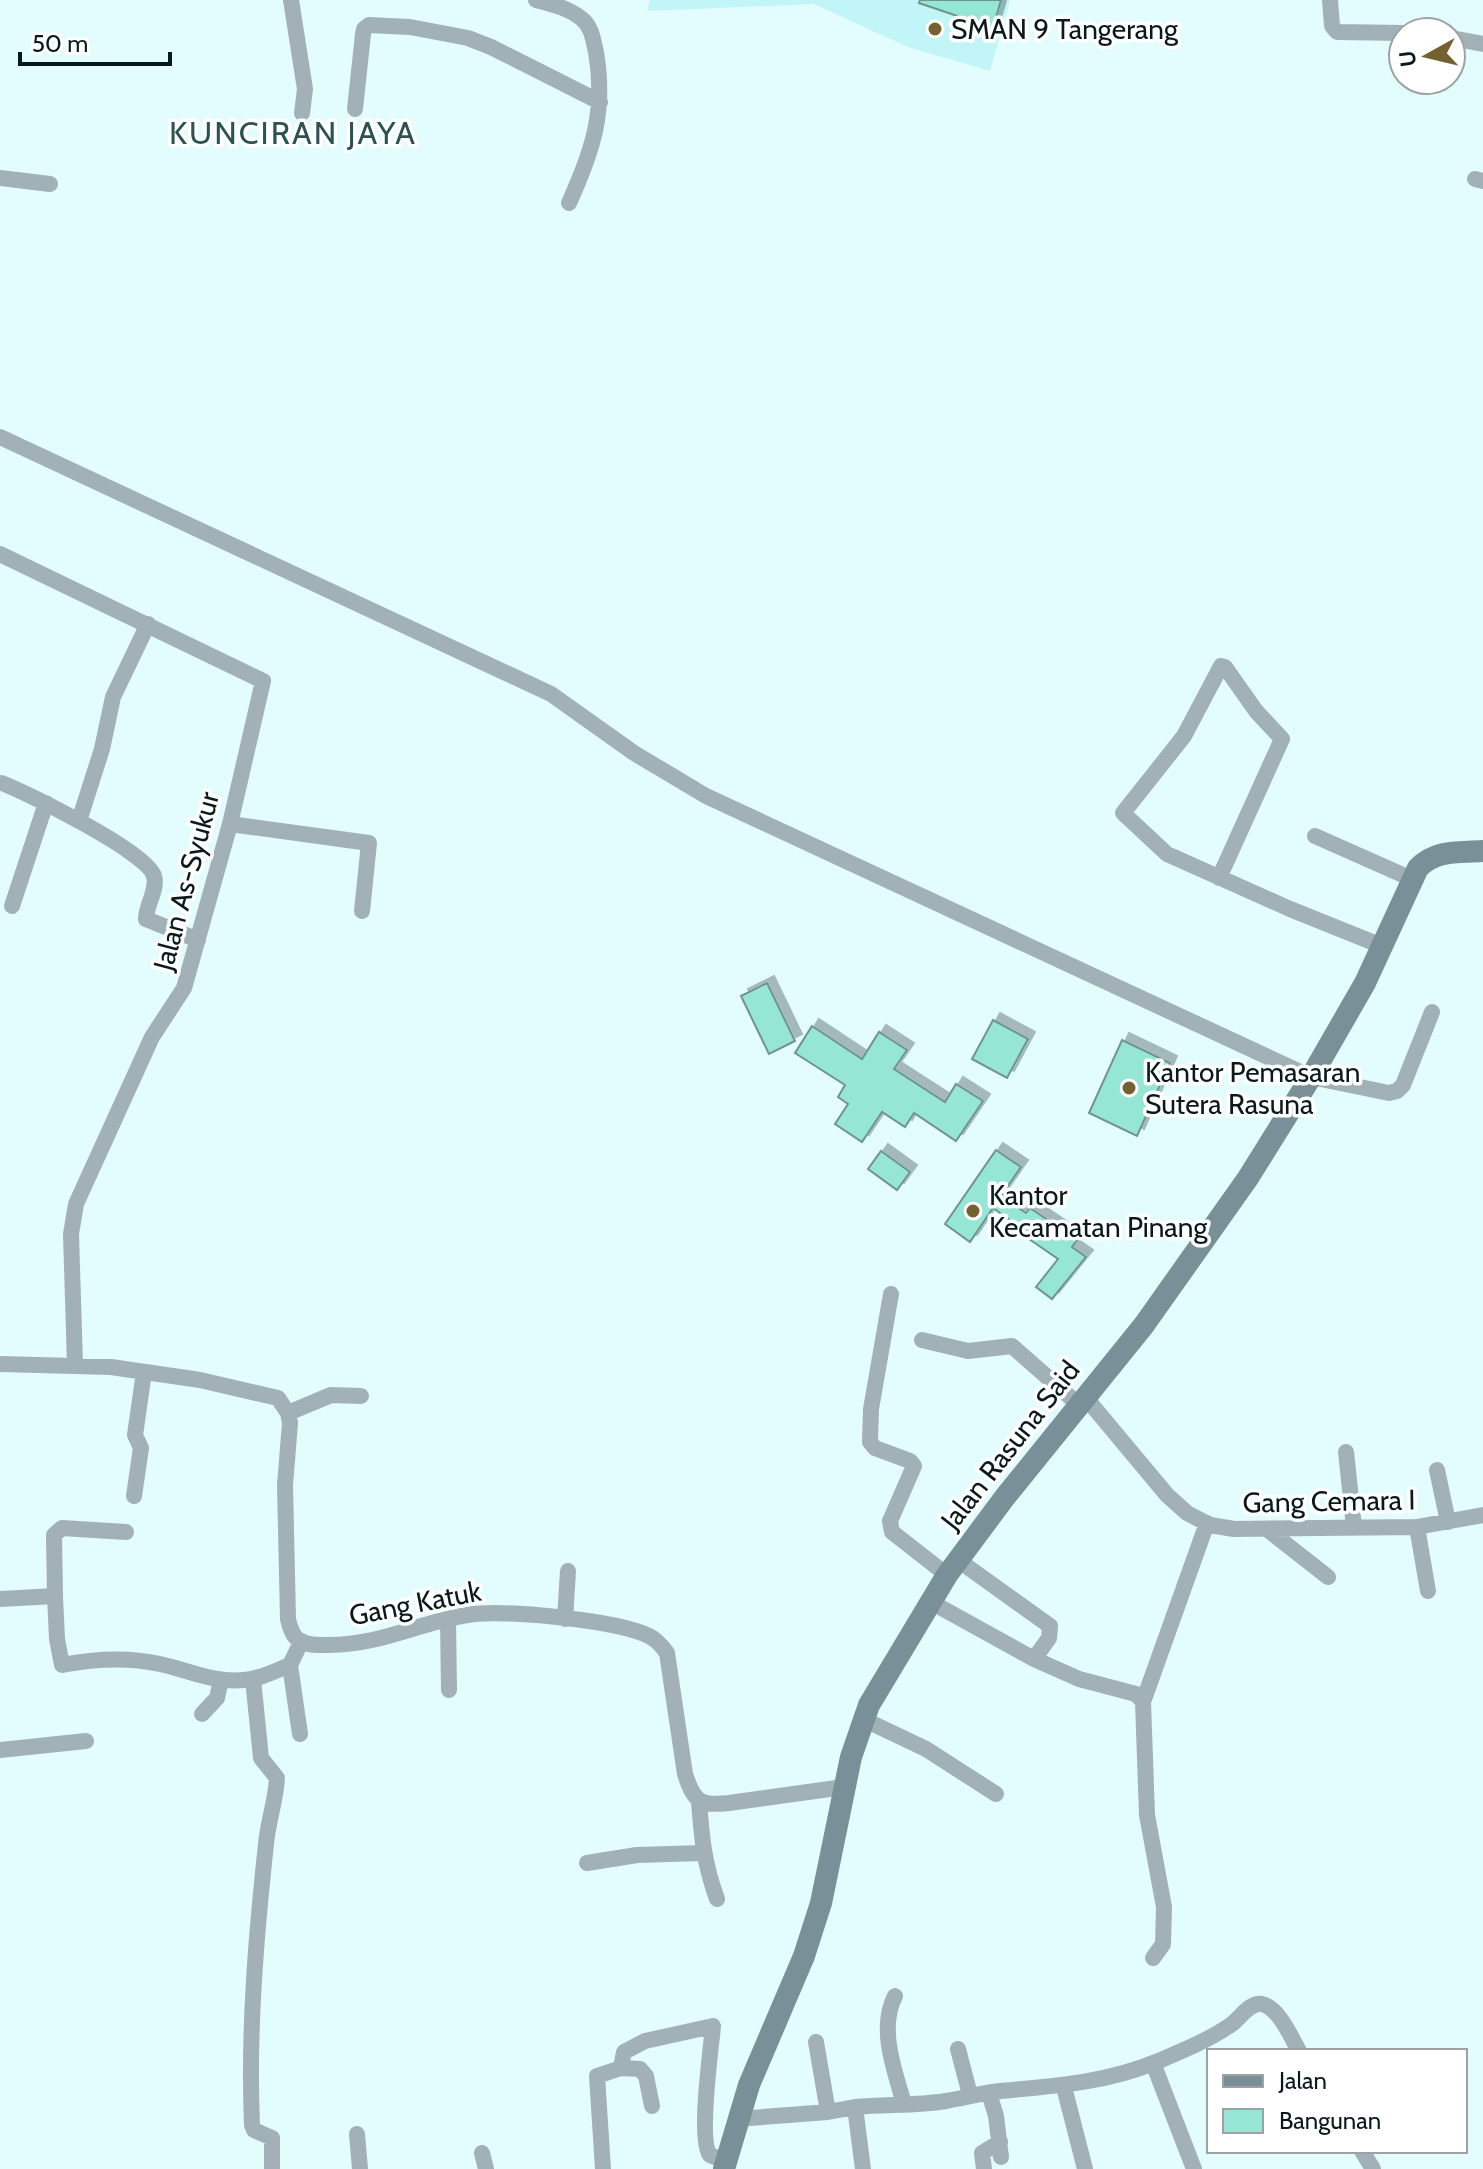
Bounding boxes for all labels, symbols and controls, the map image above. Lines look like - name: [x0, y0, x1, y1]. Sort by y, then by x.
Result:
- place label: SMAN 9 Tangerang: [951, 12, 1179, 46]
- scale bar: [20, 16, 170, 66]
- north arrow: [1387, 16, 1467, 96]
- marker: SMAN 9 Tangerang: [926, 20, 944, 38]
- text: 50 m: [32, 29, 88, 58]
- text: U: [1393, 49, 1422, 68]
- district label: KUNCIRAN JAYA: [169, 113, 417, 152]
- street label: Jalan As-Syukur: [146, 788, 226, 975]
- place label: Kantor Pemasaran Sutera Rasuna: [1145, 1055, 1360, 1121]
- marker: Kantor Pemasaran Sutera Rasuna: [1120, 1079, 1138, 1097]
- place label: Kantor Kecamatan Pinang: [989, 1178, 1208, 1244]
- marker: Kantor Kecamatan Pinang: [964, 1202, 982, 1220]
- street label: Jalan Rasuna Said: [933, 1354, 1087, 1537]
- street label: Gang Cemara I: [1242, 1482, 1416, 1520]
- street label: Gang Katuk: [346, 1573, 484, 1632]
- legend: [1207, 2049, 1467, 2153]
- text: Jalan: [1278, 2066, 1327, 2095]
- text: Bangunan: [1279, 2106, 1381, 2135]

